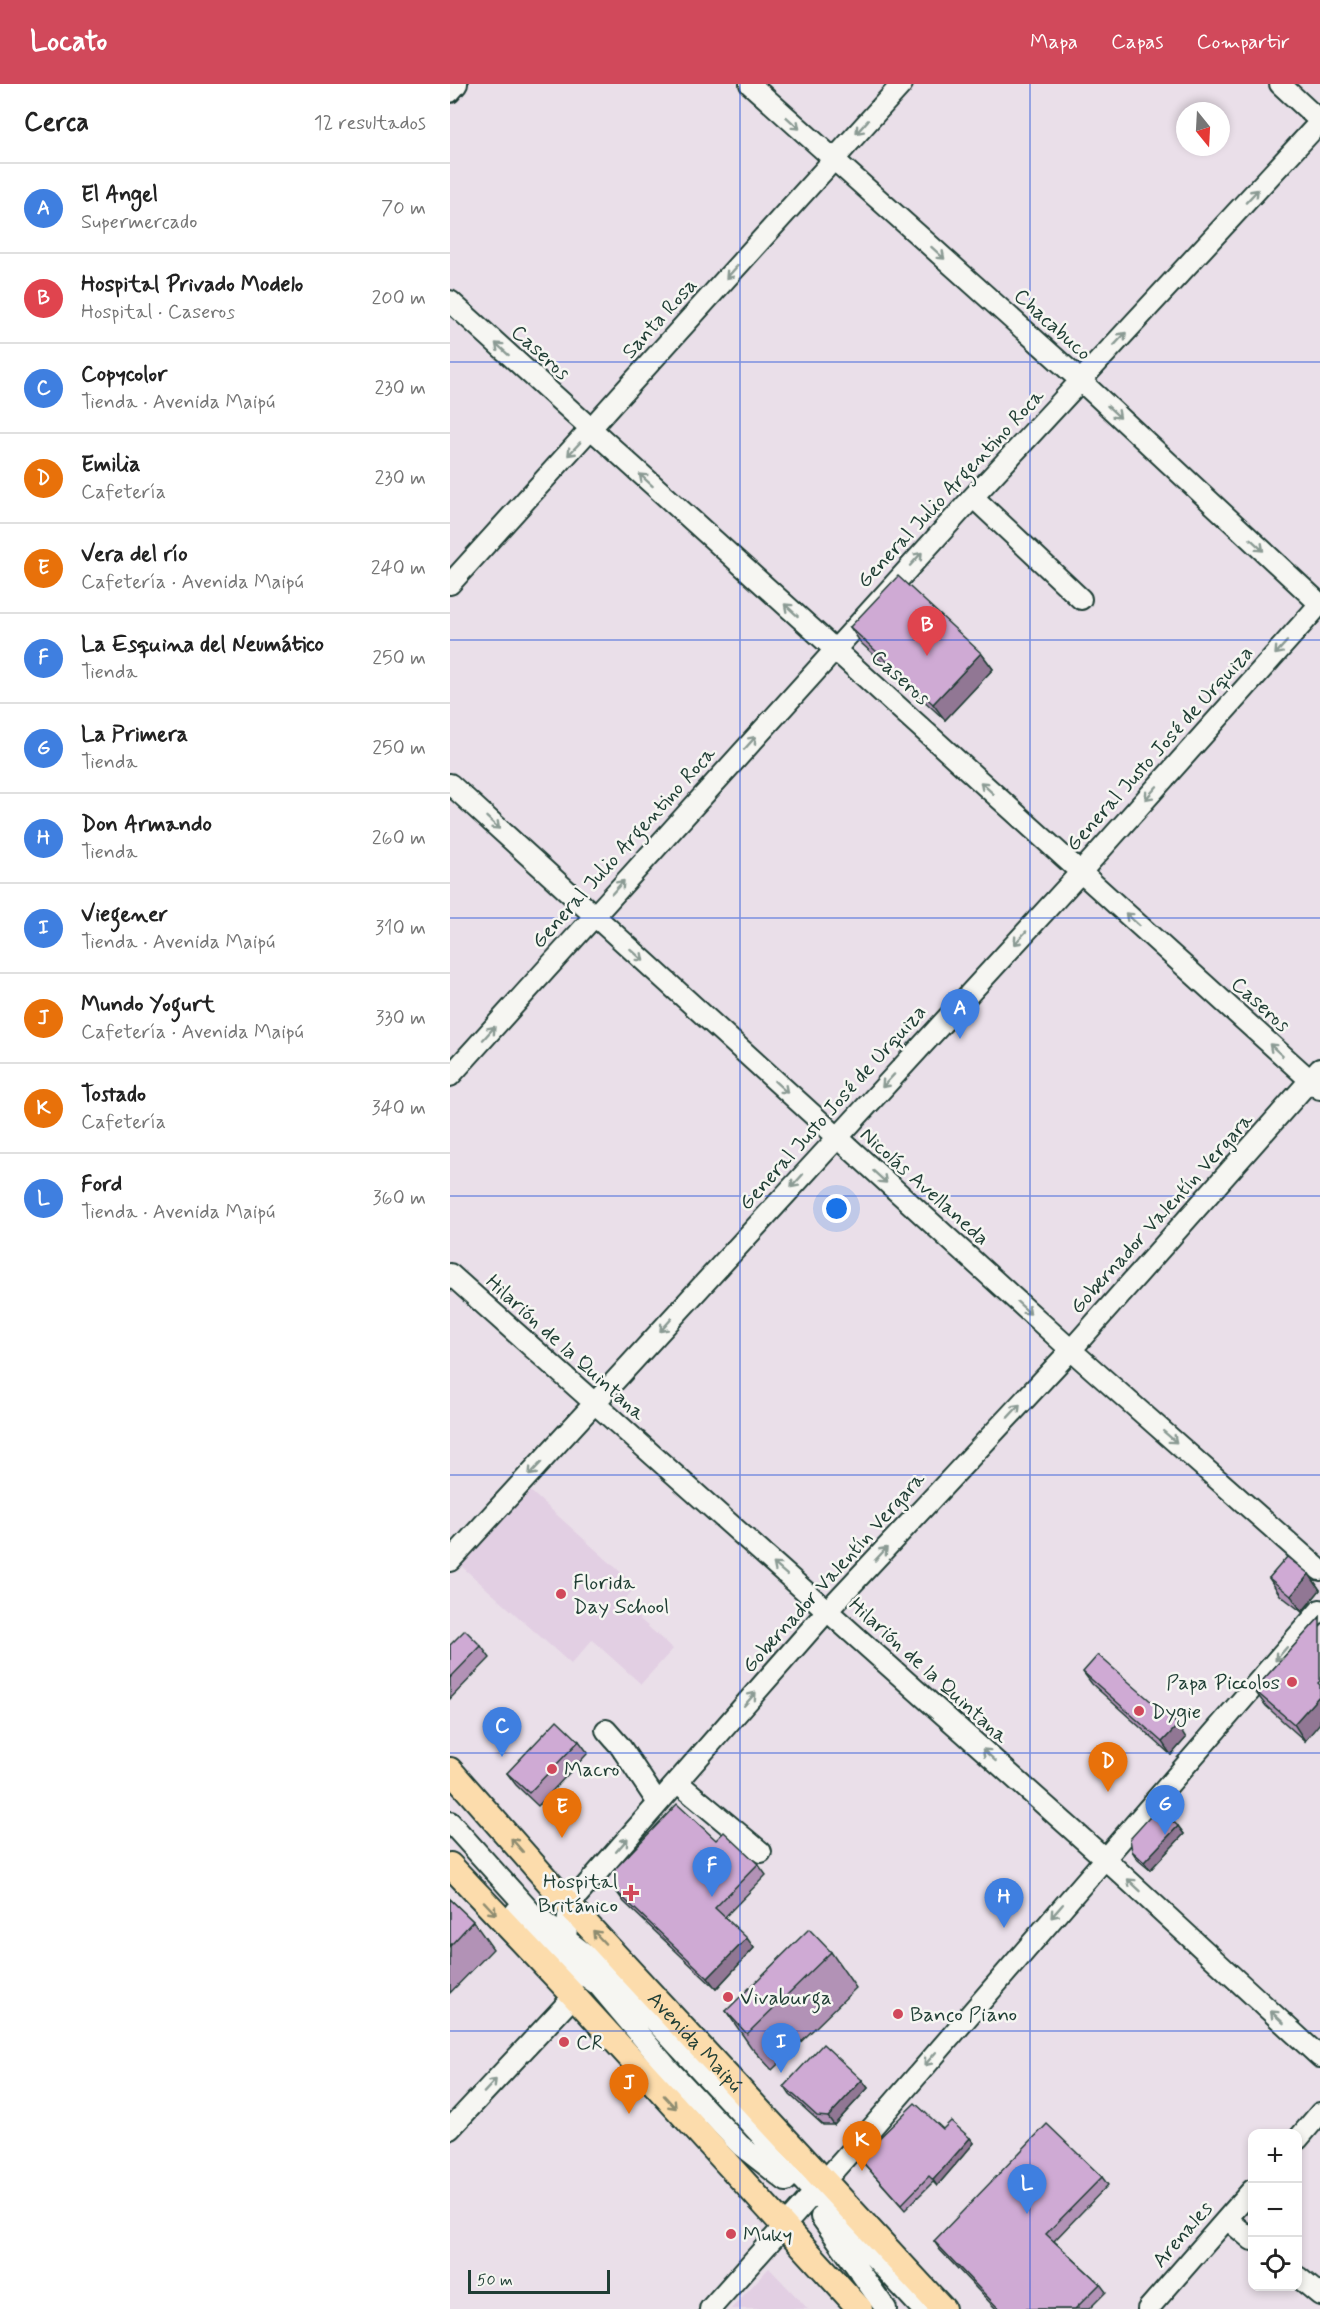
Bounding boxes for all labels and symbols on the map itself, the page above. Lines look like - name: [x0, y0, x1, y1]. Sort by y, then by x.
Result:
- north arrow: [1176, 102, 1230, 156]
- one-way arrow: [785, 116, 800, 130]
- one-way arrow: [855, 119, 869, 134]
- one-way arrow: [1245, 189, 1259, 204]
- one-way arrow: [930, 246, 945, 260]
- one-way arrow: [725, 264, 739, 279]
- street label: Santa Rosa: [616, 272, 704, 365]
- street label: Chacabuco: [1007, 282, 1097, 367]
- street label: Caseros: [505, 319, 576, 387]
- one-way arrow: [1113, 332, 1127, 347]
- one-way arrow: [495, 342, 510, 356]
- street label: General Julio Argentino Roca: [851, 383, 1052, 596]
- one-way arrow: [1107, 405, 1122, 419]
- one-way arrow: [567, 441, 581, 456]
- one-way arrow: [639, 473, 654, 487]
- one-way arrow: [1249, 538, 1264, 552]
- one-way arrow: [909, 552, 923, 567]
- one-way arrow: [784, 603, 799, 617]
- pin: B: [908, 606, 946, 656]
- street label: General Justo José de Urquiza: [1060, 640, 1260, 858]
- one-way arrow: [1274, 640, 1288, 655]
- street label: Caseros: [865, 644, 936, 712]
- one-way arrow: [743, 735, 757, 750]
- street label: General Julio Argentino Roca: [525, 740, 724, 956]
- one-way arrow: [980, 781, 995, 795]
- one-way arrow: [1144, 785, 1158, 800]
- one-way arrow: [485, 816, 500, 830]
- one-way arrow: [611, 880, 625, 895]
- one-way arrow: [1125, 912, 1140, 926]
- one-way arrow: [1013, 930, 1027, 945]
- one-way arrow: [629, 948, 644, 962]
- street label: Caseros: [1225, 971, 1296, 1039]
- pin: A: [940, 990, 980, 1039]
- street label: General Justo José de Urquiza: [733, 999, 933, 1217]
- one-way arrow: [482, 1026, 496, 1041]
- one-way arrow: [1269, 1043, 1284, 1057]
- one-way arrow: [881, 1073, 895, 1088]
- one-way arrow: [773, 1080, 788, 1094]
- street label: Gobernador Valentín Vergara: [1064, 1107, 1260, 1320]
- street label: Nicolás Avellaneda: [854, 1121, 995, 1252]
- one-way arrow: [872, 1170, 887, 1184]
- one-way arrow: [790, 1173, 804, 1188]
- your location: [822, 1194, 851, 1223]
- street label: Hilarión de la Quintana: [479, 1268, 652, 1427]
- one-way arrow: [1016, 1301, 1031, 1315]
- one-way arrow: [659, 1318, 673, 1333]
- one-way arrow: [1007, 1404, 1021, 1419]
- one-way arrow: [1162, 1430, 1177, 1444]
- one-way arrow: [527, 1462, 542, 1477]
- street label: Gobernador Valentín Vergara: [736, 1466, 932, 1679]
- one-way arrow: [874, 1546, 888, 1561]
- one-way arrow: [773, 1562, 788, 1576]
- place label: Florida Day School: [573, 1569, 669, 1621]
- marker: Florida Day School: [554, 1587, 568, 1601]
- street label: Hilarión de la Quintana: [842, 1591, 1015, 1750]
- one-way arrow: [1275, 1646, 1288, 1662]
- place label: Papa Piccolos: [1166, 1669, 1280, 1697]
- marker: Papa Piccolos: [1285, 1675, 1299, 1689]
- one-way arrow: [743, 1691, 757, 1706]
- place label: Dygie: [1151, 1698, 1201, 1727]
- marker: Dygie: [1132, 1704, 1146, 1718]
- pin: C: [482, 1708, 522, 1757]
- pin: D: [1088, 1742, 1128, 1792]
- one-way arrow: [981, 1748, 997, 1762]
- place label: Macro: [564, 1756, 620, 1784]
- marker: Macro: [545, 1762, 559, 1776]
- pin: G: [1146, 1786, 1184, 1835]
- pin: E: [542, 1788, 582, 1838]
- one-way arrow: [510, 1838, 524, 1853]
- one-way arrow: [615, 1838, 629, 1853]
- pin: F: [692, 1848, 732, 1897]
- place label: Hospital Británico: [538, 1868, 618, 1920]
- pin: H: [984, 1878, 1024, 1928]
- one-way arrow: [1126, 1878, 1141, 1892]
- marker: Hospital Británico: [622, 1884, 640, 1902]
- one-way arrow: [483, 1900, 497, 1915]
- one-way arrow: [1050, 1903, 1064, 1918]
- one-way arrow: [592, 1930, 606, 1945]
- place label: Vivaburga: [740, 1984, 832, 2014]
- street label: Avenida Maipú: [641, 1986, 749, 2099]
- marker: Vivaburga: [721, 1990, 735, 2004]
- place label: Banco Piano: [910, 2001, 1017, 2029]
- marker: Banco Piano: [891, 2007, 905, 2021]
- one-way arrow: [1270, 2010, 1285, 2024]
- pin: I: [762, 2024, 800, 2073]
- place label: CR: [576, 2029, 603, 2057]
- marker: CR: [557, 2035, 571, 2049]
- one-way arrow: [923, 2051, 937, 2066]
- pin: J: [610, 2064, 648, 2114]
- one-way arrow: [483, 2079, 497, 2094]
- one-way arrow: [663, 2094, 677, 2109]
- pin: K: [842, 2122, 882, 2171]
- pin: L: [1008, 2164, 1046, 2214]
- street label: Arenales: [1146, 2195, 1219, 2274]
- place label: Muky: [743, 2221, 792, 2249]
- marker: Muky: [724, 2227, 738, 2241]
- scale bar: [468, 2267, 610, 2294]

